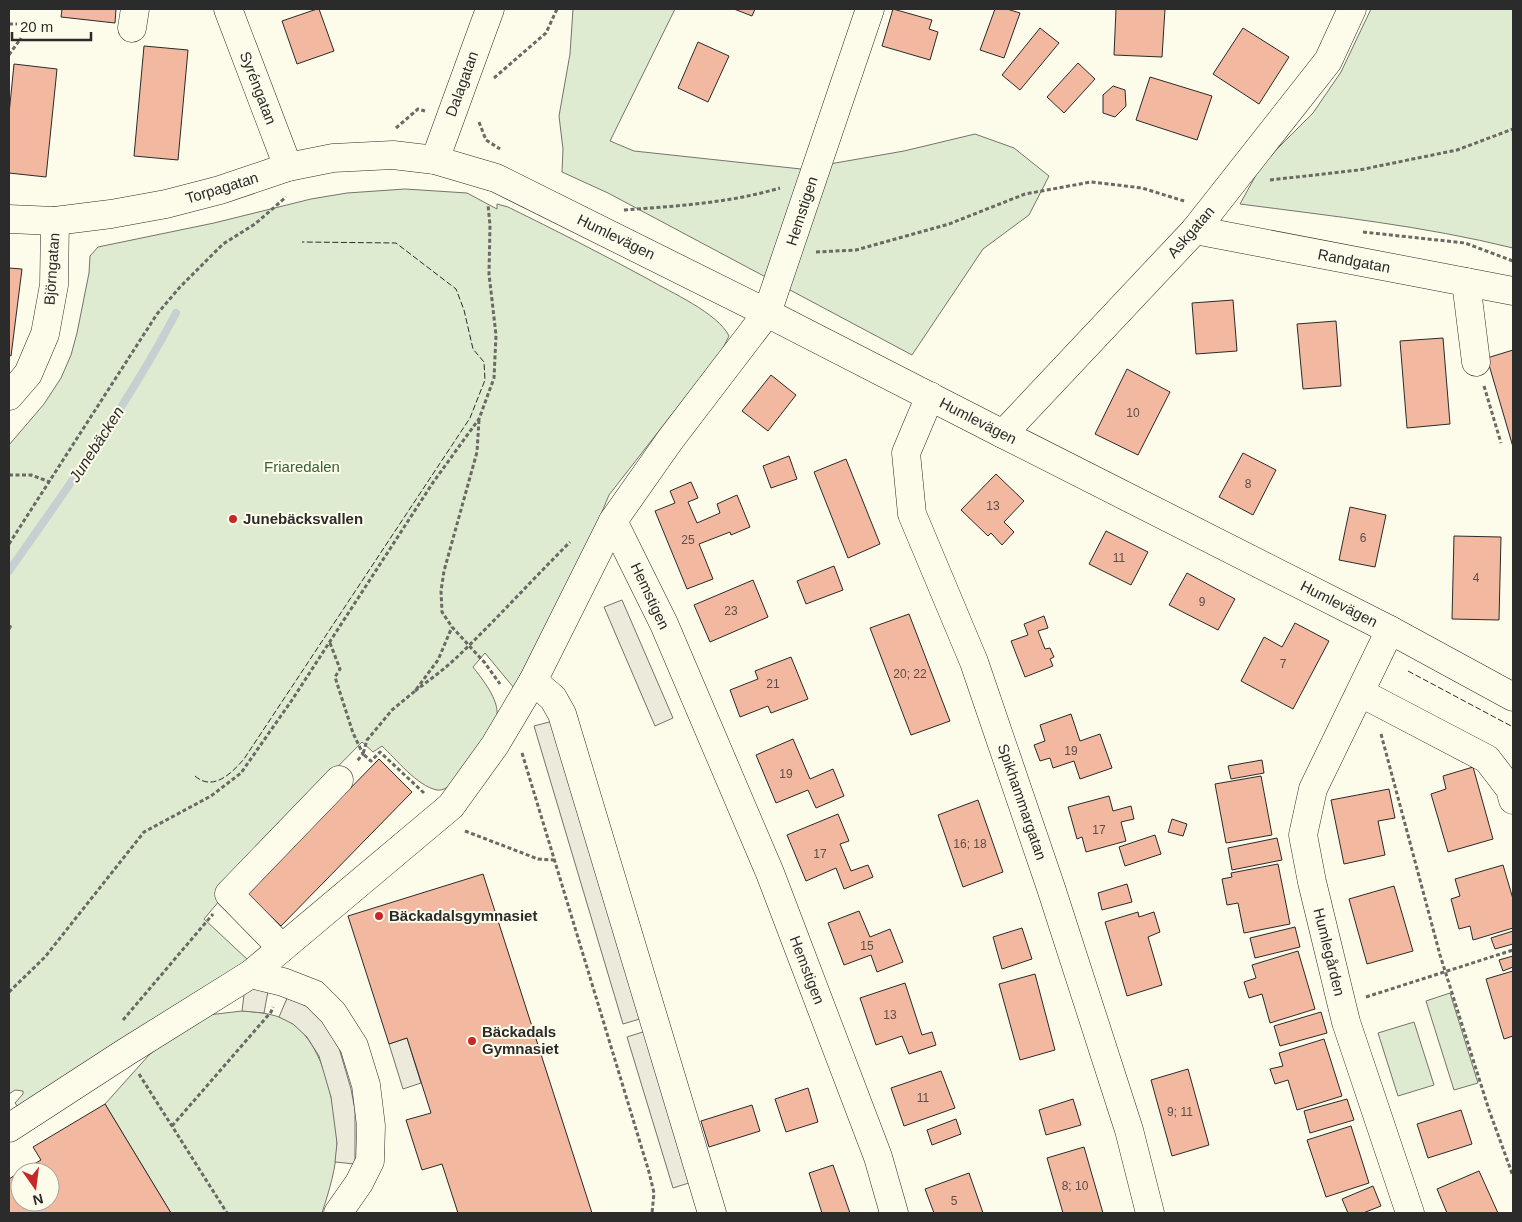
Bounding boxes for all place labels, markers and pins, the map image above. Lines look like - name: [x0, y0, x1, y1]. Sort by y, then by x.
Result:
- place label: Junebäcksvallen: [243, 510, 363, 527]
- marker: Junebäcksvallen: [227, 513, 239, 525]
- place label: Bäckadalsgymnasiet: [389, 907, 537, 924]
- marker: Bäckadalsgymnasiet: [373, 910, 385, 922]
- place label: Bäckadals Gymnasiet: [482, 1023, 559, 1057]
- marker: Bäckadals Gymnasiet: [466, 1035, 478, 1047]

